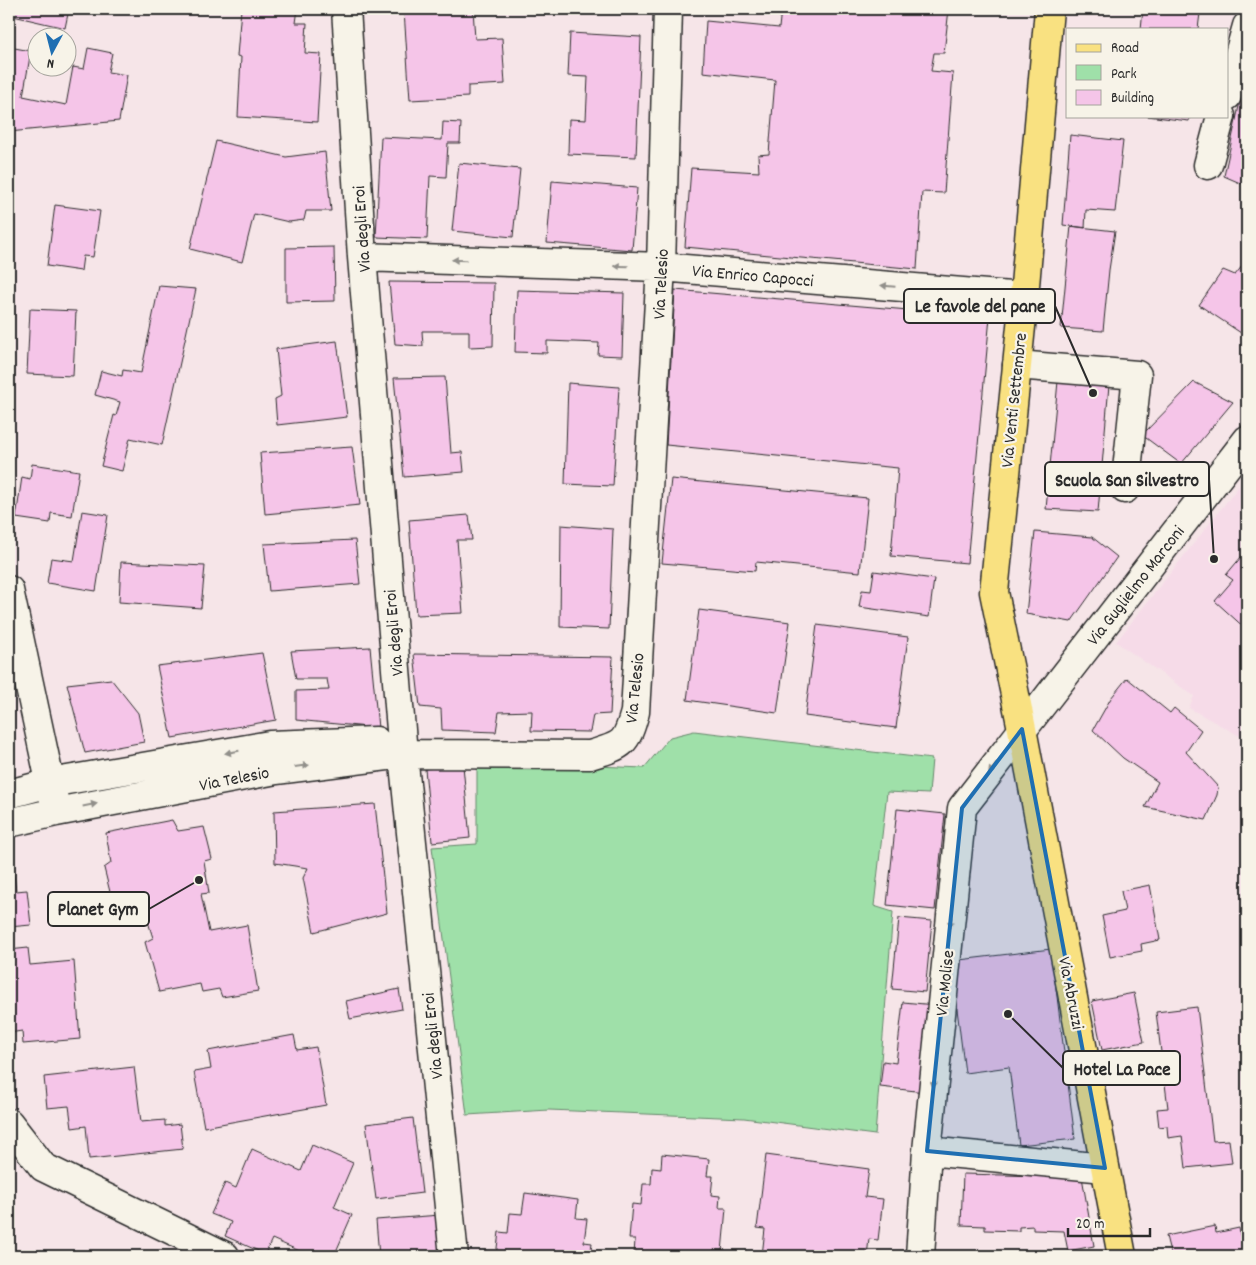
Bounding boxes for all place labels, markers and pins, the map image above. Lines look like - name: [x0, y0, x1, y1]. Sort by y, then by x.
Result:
- callout: Le favole del pane: [904, 289, 1055, 323]
- callout: Scuola San Silvestro: [1045, 462, 1209, 496]
- callout: Planet Gym: [48, 892, 149, 926]
- callout: Hotel La Pace: [1063, 1051, 1180, 1085]

